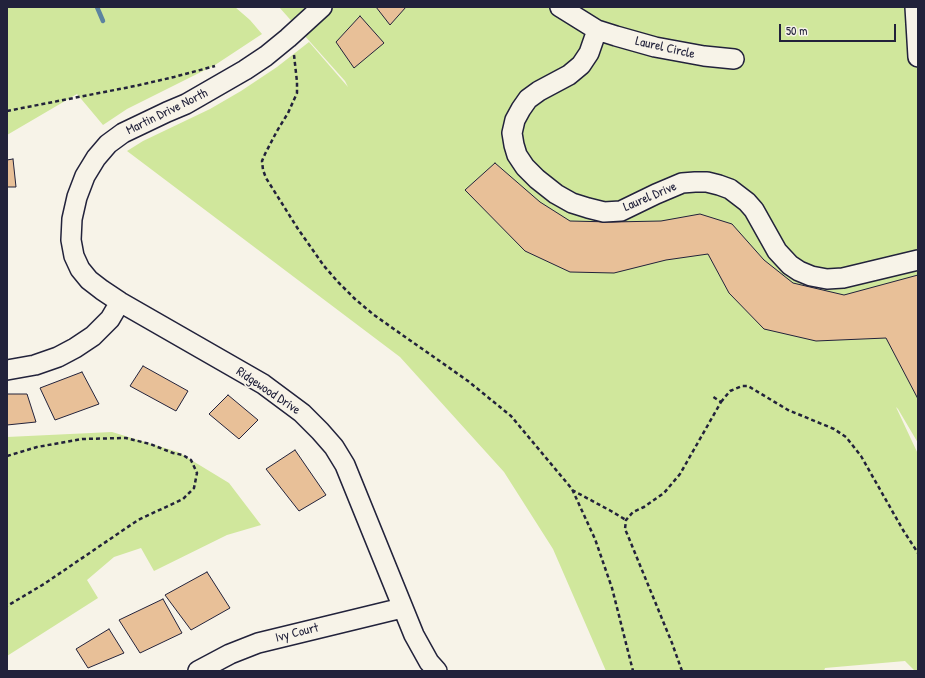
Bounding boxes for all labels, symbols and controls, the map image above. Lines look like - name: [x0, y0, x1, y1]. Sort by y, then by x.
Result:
- scale bar: [781, 16, 898, 42]
- text: 50 m: [786, 22, 807, 39]
- street label: Laurel Circle: [634, 34, 696, 62]
- street label: Martin Drive North: [124, 86, 210, 138]
- street label: Laurel Drive: [621, 179, 679, 215]
- street label: Ridgewood Drive: [233, 364, 303, 418]
- street label: Ivy Court: [274, 620, 320, 646]

